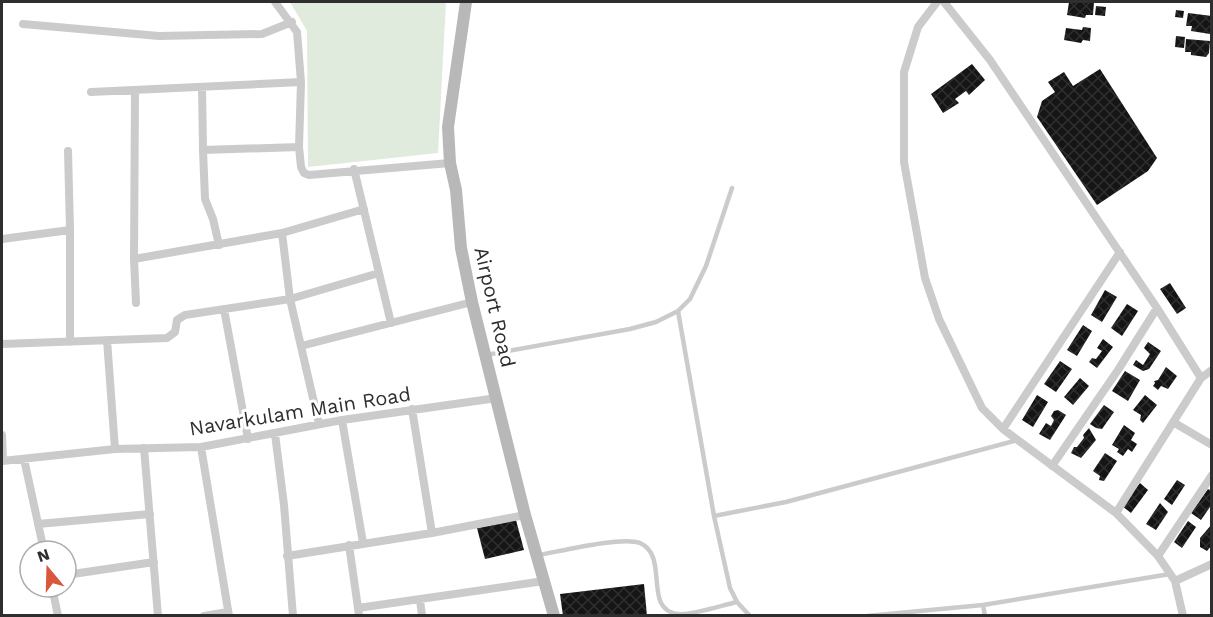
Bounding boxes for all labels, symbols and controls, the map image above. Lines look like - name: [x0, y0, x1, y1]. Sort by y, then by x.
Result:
- street label: Airport Road: [469, 244, 521, 370]
- street label: Navarkulam Main Road: [188, 382, 412, 440]
- north arrow: [18, 539, 78, 599]
- text: N: [35, 544, 52, 566]

